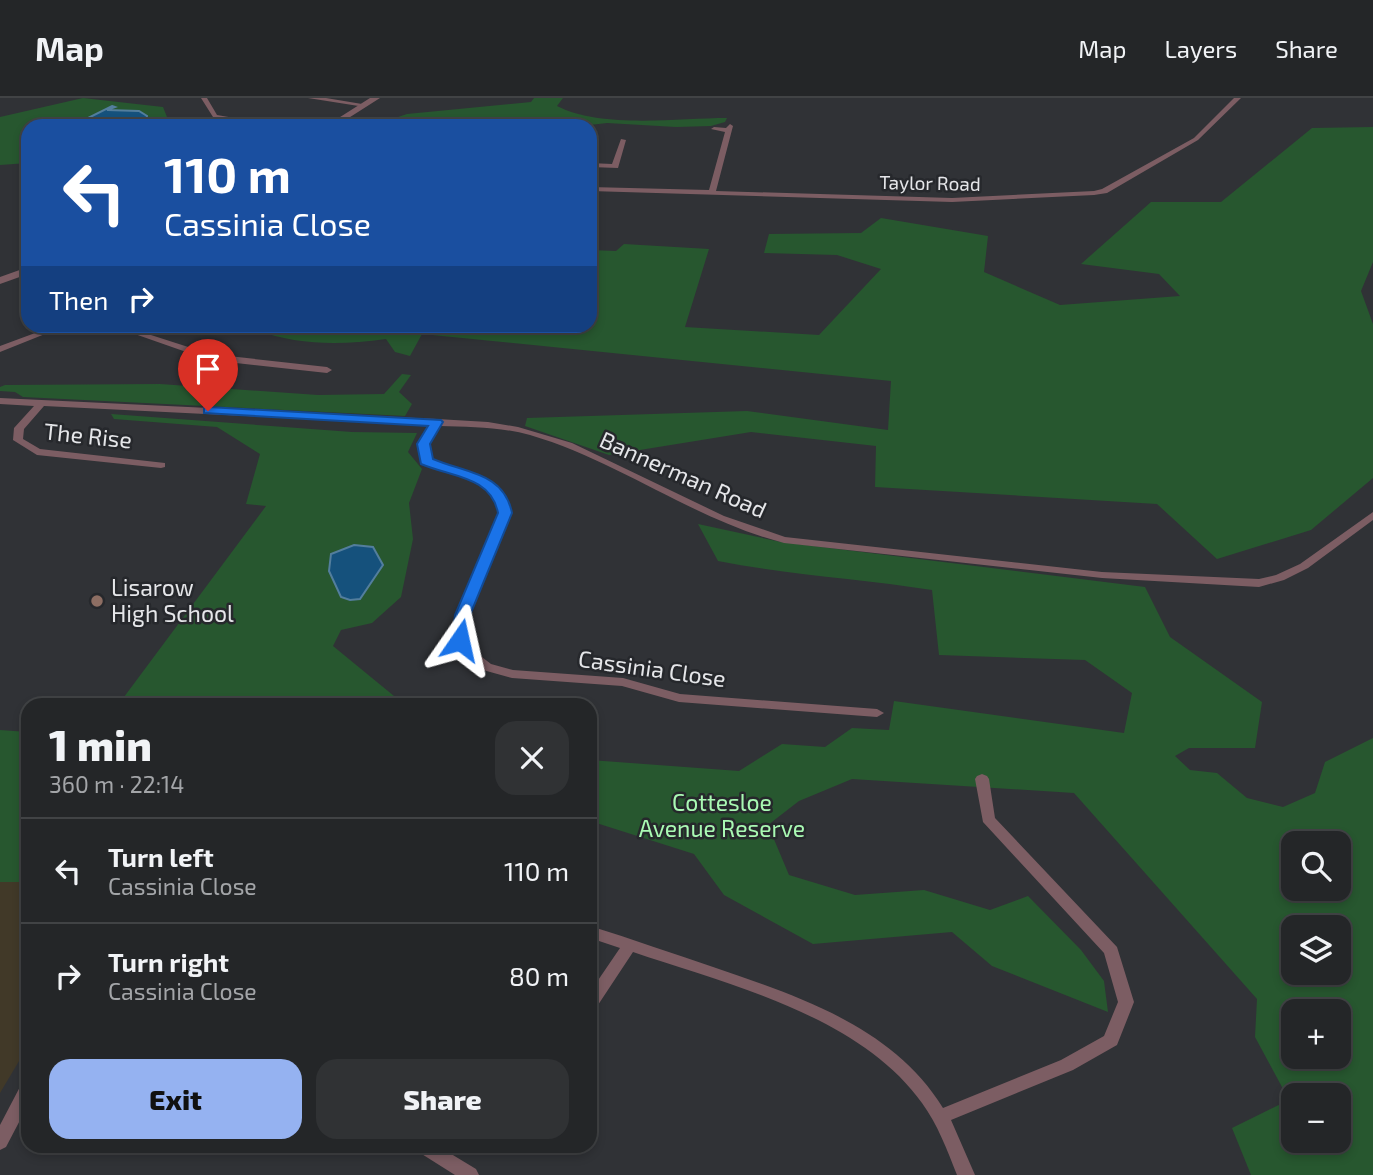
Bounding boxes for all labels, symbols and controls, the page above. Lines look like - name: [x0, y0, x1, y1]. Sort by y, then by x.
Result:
- text: Map: [35, 28, 104, 68]
- text: Map: [1078, 34, 1126, 63]
- text: Layers: [1164, 34, 1237, 63]
- text: Share: [1275, 34, 1338, 63]
- text: 110 m: [164, 144, 291, 203]
- icon: left: [49, 147, 140, 238]
- street label: Taylor Road: [879, 170, 981, 195]
- text: Cassinia Close: [164, 204, 371, 242]
- icon: right: [122, 280, 160, 318]
- text: Then: [49, 284, 108, 315]
- pin: [178, 339, 238, 411]
- icon: arrive: [189, 350, 227, 388]
- street label: The Rise: [43, 416, 133, 454]
- street label: Bannerman Road: [596, 425, 771, 523]
- place label: Lisarow High School: [111, 573, 234, 627]
- marker: Lisarow High School: [89, 593, 105, 609]
- position arrow: [423, 603, 497, 677]
- street label: Cassinia Close: [577, 644, 728, 692]
- text: 1 min: [49, 719, 152, 769]
- button: close: [495, 721, 569, 795]
- text: 360 m · 22:14: [49, 770, 184, 798]
- park label: Cottesloe Avenue Reserve: [639, 788, 805, 842]
- map controls: [1281, 831, 1351, 1153]
- button: search: [1281, 831, 1351, 901]
- text: Turn left: [108, 841, 214, 872]
- icon: left: [49, 852, 87, 890]
- text: 110 m: [504, 855, 569, 886]
- text: Cassinia Close: [108, 872, 257, 900]
- button: layers: [1281, 915, 1351, 985]
- text: Turn right: [108, 946, 229, 977]
- icon: right: [49, 957, 87, 995]
- text: 80 m: [509, 960, 569, 991]
- text: Cassinia Close: [108, 977, 257, 1005]
- button: +: [1281, 999, 1351, 1069]
- button: Exit: [49, 1059, 302, 1139]
- button: Share: [316, 1059, 569, 1139]
- button: −: [1281, 1083, 1351, 1153]

